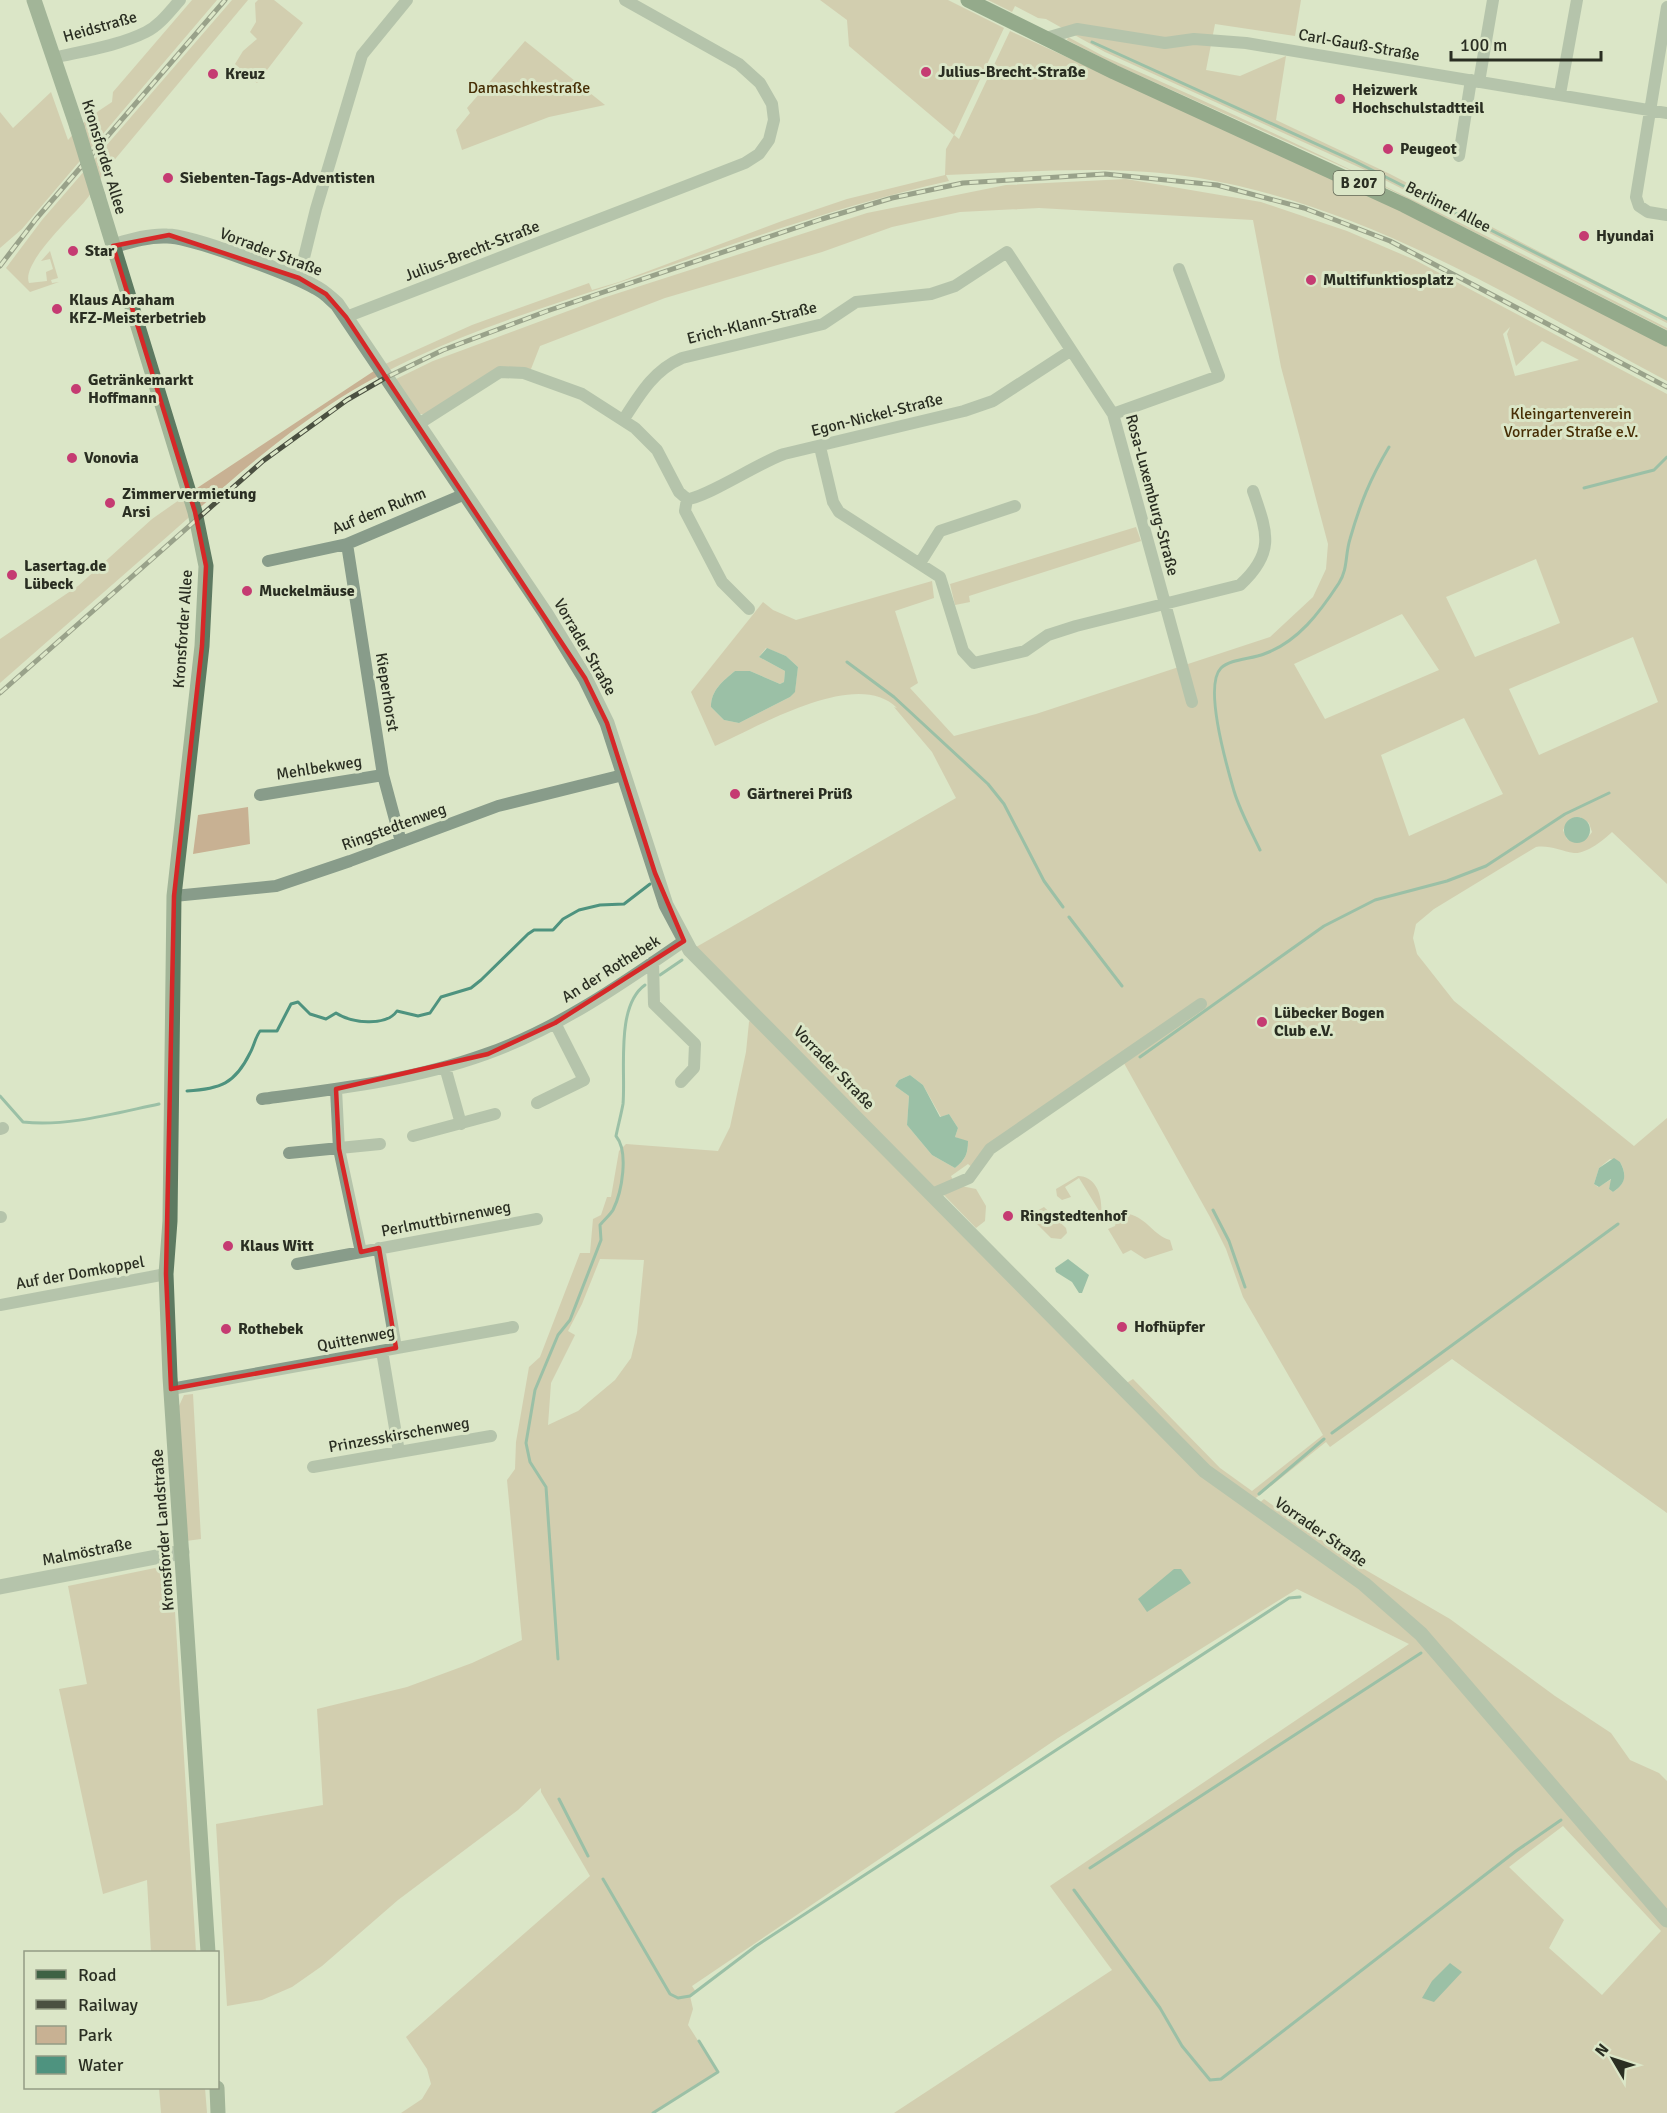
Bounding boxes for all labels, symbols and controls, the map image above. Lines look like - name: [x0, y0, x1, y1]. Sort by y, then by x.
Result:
- street label: Heidstraße: [61, 7, 139, 47]
- street label: Carl-Gauß-Straße: [1297, 24, 1421, 66]
- scale bar: [1451, 24, 1601, 62]
- text: 100 m: [1460, 34, 1507, 56]
- place label: Julius-Brecht-Straße: [938, 62, 1086, 82]
- place label: Kreuz: [225, 64, 265, 84]
- marker: Julius-Brecht-Straße: [919, 65, 933, 79]
- marker: Kreuz: [206, 67, 220, 81]
- park label: Damaschkestraße: [468, 78, 590, 98]
- place label: Heizwerk Hochschulstadtteil: [1352, 80, 1484, 118]
- marker: Heizwerk Hochschulstadtteil: [1333, 92, 1347, 106]
- street label: Kronsforder Allee: [77, 97, 131, 217]
- place label: Peugeot: [1400, 139, 1457, 159]
- marker: Peugeot: [1381, 142, 1395, 156]
- place label: Siebenten-Tags-Adventisten: [180, 168, 375, 188]
- marker: Siebenten-Tags-Adventisten: [161, 171, 175, 185]
- road number: B 207: [1334, 171, 1384, 195]
- street label: Berliner Allee: [1402, 177, 1494, 237]
- street label: Julius-Brecht-Straße: [402, 216, 542, 286]
- street label: Vorrader Straße: [217, 223, 325, 281]
- place label: Hyundai: [1596, 226, 1654, 246]
- marker: Hyundai: [1577, 229, 1591, 243]
- place label: Star: [85, 241, 115, 261]
- marker: Star: [66, 244, 80, 258]
- place label: Multifunktiosplatz: [1323, 270, 1454, 290]
- marker: Multifunktiosplatz: [1304, 273, 1318, 287]
- place label: Klaus Abraham KFZ-Meisterbetrieb: [69, 290, 207, 328]
- street label: Erich-Klann-Straße: [685, 297, 819, 349]
- marker: Klaus Abraham KFZ-Meisterbetrieb: [50, 302, 64, 316]
- place label: Getränkemarkt Hoffmann: [88, 370, 193, 408]
- marker: Getränkemarkt Hoffmann: [69, 382, 83, 396]
- street label: Egon-Nickel-Straße: [809, 389, 945, 441]
- park label: Kleingartenverein Vorrader Straße e.V.: [1504, 404, 1638, 442]
- street label: Rosa-Luxemburg-Straße: [1121, 412, 1183, 578]
- place label: Vonovia: [84, 448, 139, 468]
- marker: Vonovia: [65, 451, 79, 465]
- street label: Auf dem Ruhm: [329, 483, 429, 539]
- place label: Zimmervermietung Arsi: [122, 484, 257, 522]
- marker: Zimmervermietung Arsi: [103, 496, 117, 510]
- place label: Lasertag.de Lübeck: [24, 556, 106, 594]
- marker: Lasertag.de Lübeck: [5, 568, 19, 582]
- street label: Kronsforder Allee: [169, 569, 197, 689]
- place label: Muckelmäuse: [259, 581, 355, 601]
- marker: Muckelmäuse: [240, 584, 254, 598]
- street label: Vorrader Straße: [549, 595, 621, 699]
- street label: Kieperhorst: [371, 651, 403, 733]
- street label: Mehlbekweg: [275, 751, 363, 785]
- place label: Gärtnerei Prüß: [747, 784, 853, 804]
- marker: Gärtnerei Prüß: [728, 787, 742, 801]
- street label: Ringstedtenweg: [339, 799, 449, 855]
- street label: An der Rothebek: [558, 931, 664, 1007]
- place label: Lübecker Bogen Club e.V.: [1274, 1003, 1385, 1041]
- marker: Lübecker Bogen Club e.V.: [1255, 1015, 1269, 1029]
- street label: Vorrader Straße: [789, 1022, 879, 1114]
- street label: Perlmuttbirnenweg: [379, 1197, 513, 1241]
- place label: Ringstedtenhof: [1020, 1206, 1128, 1226]
- marker: Ringstedtenhof: [1001, 1209, 1015, 1223]
- place label: Klaus Witt: [240, 1236, 314, 1256]
- marker: Klaus Witt: [221, 1239, 235, 1253]
- street label: Auf der Domkoppel: [14, 1252, 146, 1294]
- place label: Hofhüpfer: [1134, 1317, 1206, 1337]
- place label: Rothebek: [238, 1319, 304, 1339]
- marker: Hofhüpfer: [1115, 1320, 1129, 1334]
- marker: Rothebek: [219, 1322, 233, 1336]
- street label: Quittenweg: [315, 1322, 397, 1356]
- street label: Prinzesskirschenweg: [327, 1413, 471, 1457]
- street label: Kronsforder Landstraße: [147, 1448, 179, 1612]
- street label: Vorrader Straße: [1271, 1493, 1371, 1571]
- street label: Malmöstraße: [40, 1533, 134, 1571]
- legend: [24, 1951, 219, 2089]
- text: Road: [78, 1964, 117, 1986]
- text: Railway: [78, 1994, 139, 2016]
- text: Park: [78, 2024, 113, 2046]
- north arrow: [1583, 2029, 1643, 2089]
- text: N: [1591, 2040, 1613, 2061]
- text: Water: [78, 2054, 124, 2076]

